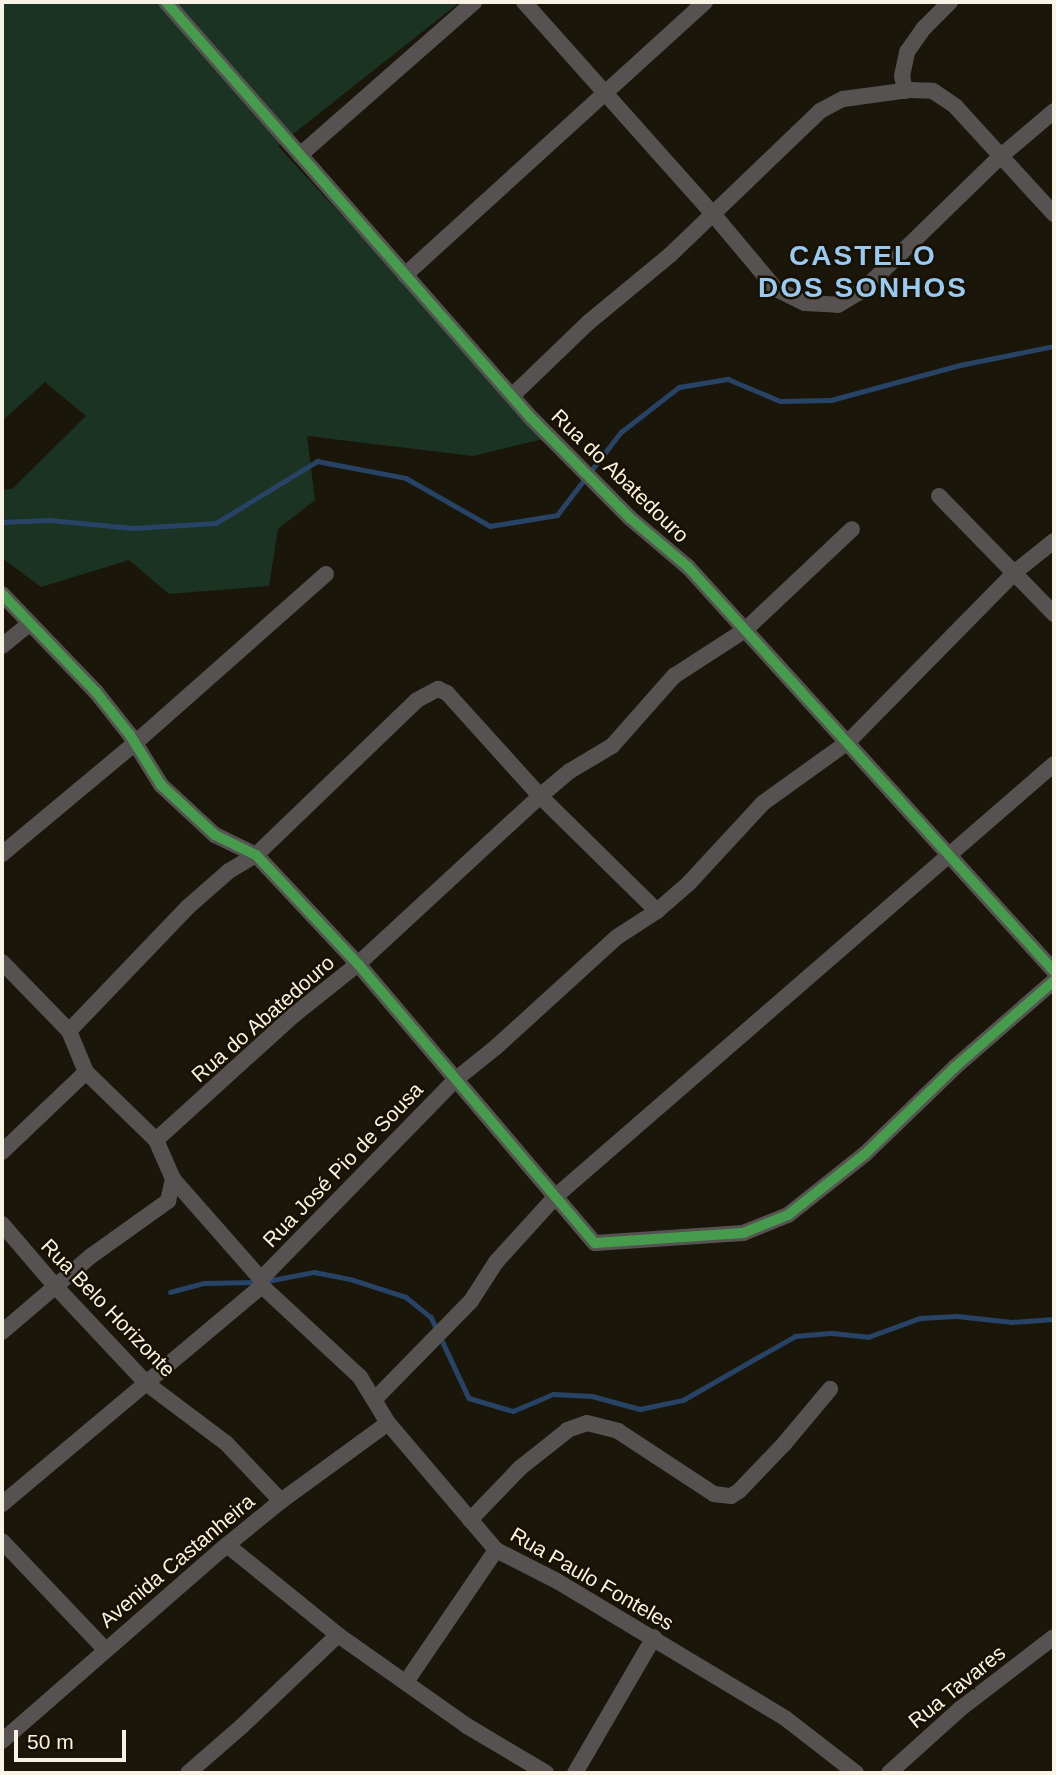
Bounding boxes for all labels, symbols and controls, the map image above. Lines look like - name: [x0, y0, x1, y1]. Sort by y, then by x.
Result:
- district label: CASTELO DOS SONHOS: [759, 239, 967, 305]
- street label: Rua do Abatedouro: [546, 404, 694, 548]
- street label: Rua do Abatedouro: [186, 950, 340, 1088]
- street label: Rua José Pio de Sousa: [258, 1077, 428, 1253]
- street label: Rua Belo Horizonte: [36, 1234, 180, 1382]
- street label: Avenida Castanheira: [94, 1489, 260, 1633]
- street label: Rua Paulo Fonteles: [506, 1522, 678, 1636]
- street label: Rua Tavares: [903, 1640, 1011, 1734]
- scale bar: [18, 1716, 130, 1760]
- text: 50 m: [27, 1730, 74, 1753]

